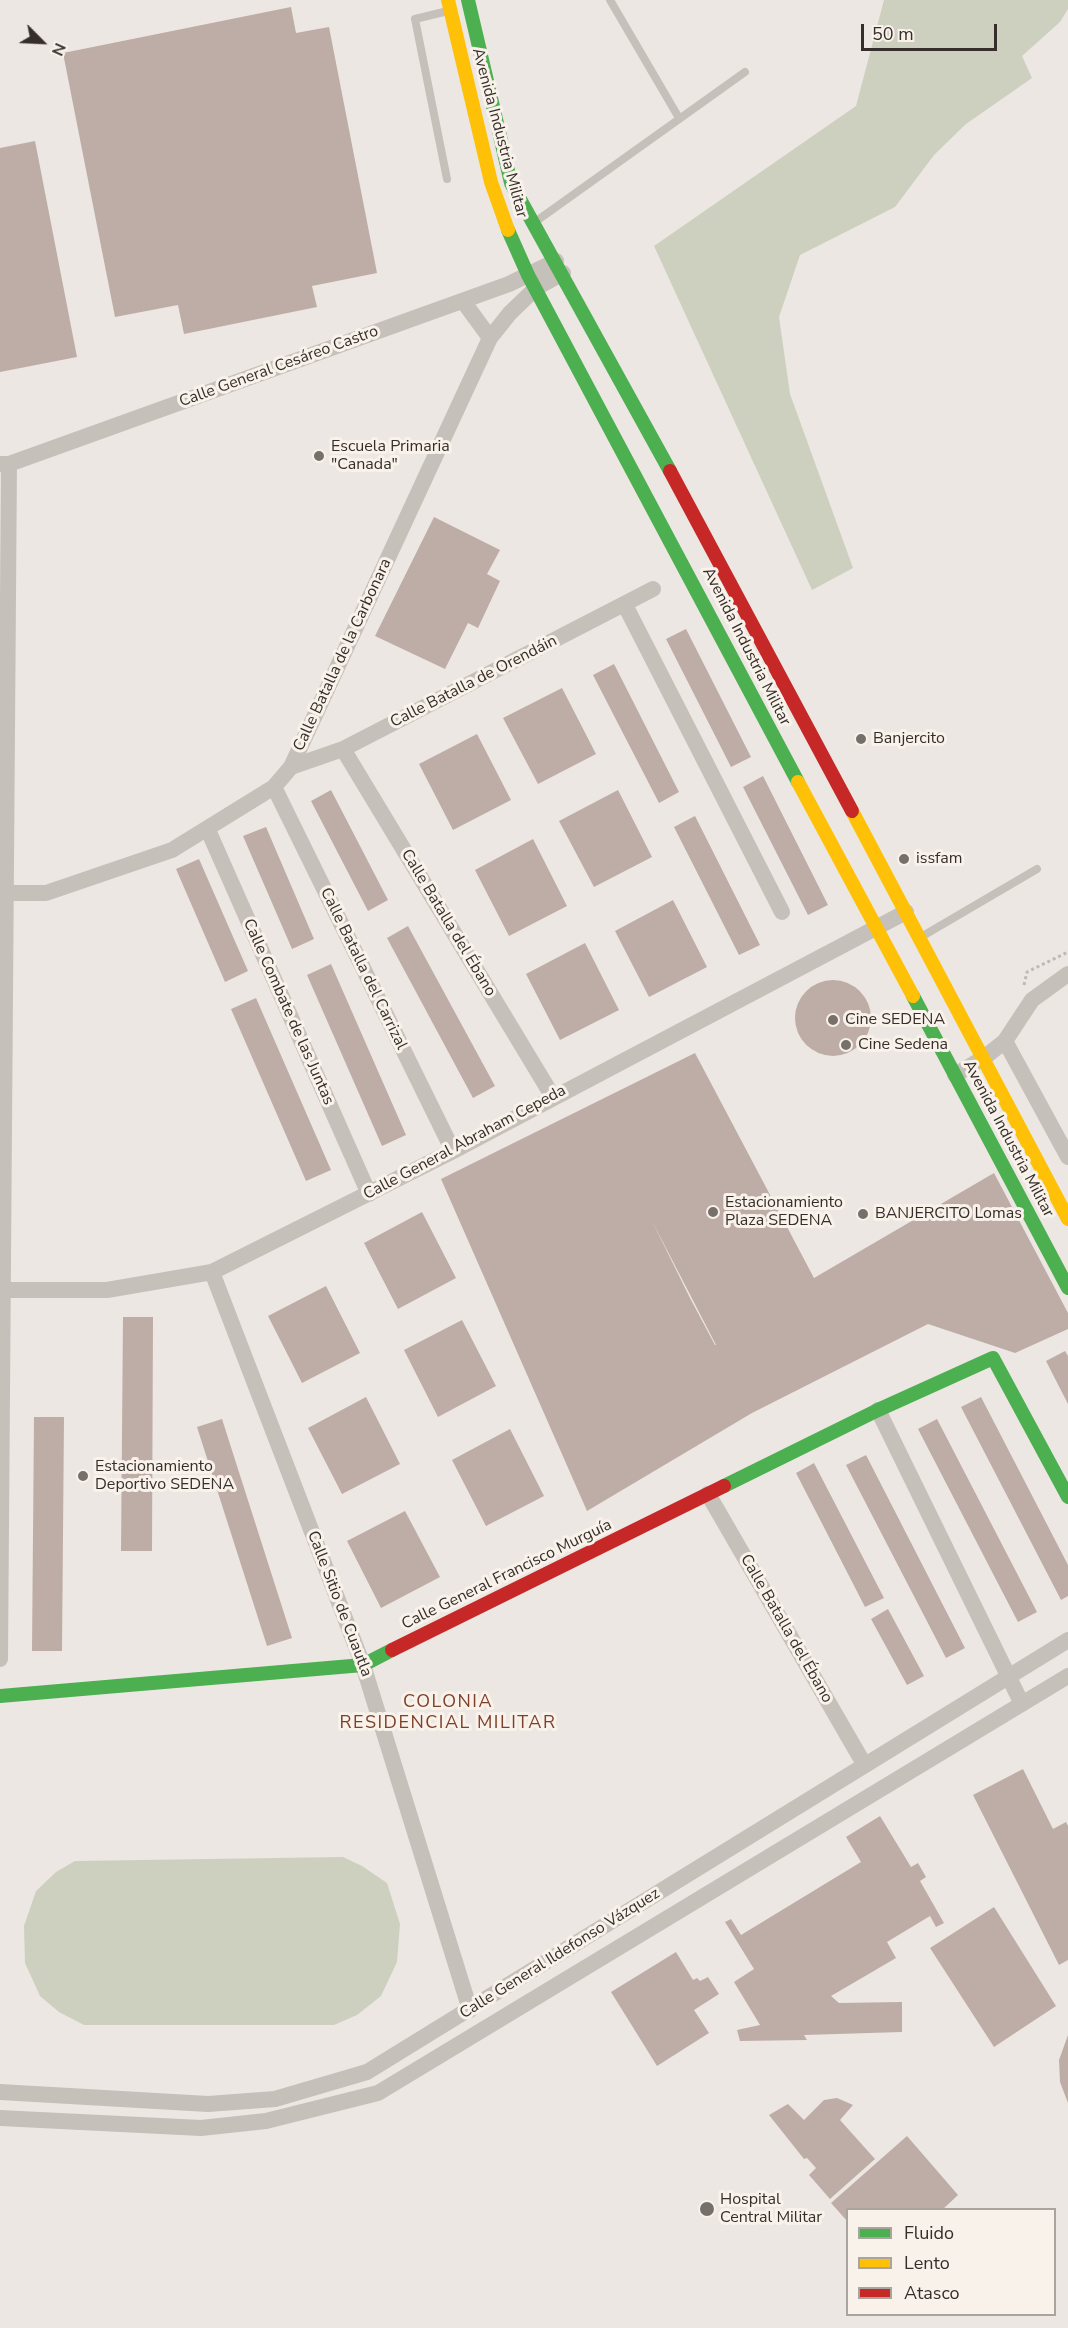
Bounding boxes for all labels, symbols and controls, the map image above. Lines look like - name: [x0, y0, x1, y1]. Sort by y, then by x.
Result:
- north arrow: [12, 12, 72, 72]
- scale bar: [864, 12, 1000, 50]
- text: 50 m: [872, 22, 914, 46]
- text: N: [46, 39, 71, 59]
- street label: Avenida Industria Militar: [467, 46, 531, 220]
- street label: Calle General Cesáreo Castro: [177, 322, 381, 412]
- place label: Escuela Primaria "Canada": [331, 437, 450, 475]
- marker: Escuela Primaria "Canada": [312, 449, 326, 463]
- street label: Calle Batalla de la Carbonara: [290, 556, 396, 754]
- street label: Avenida Industria Militar: [698, 565, 794, 729]
- street label: Calle Batalla de Orendáin: [387, 632, 561, 732]
- place label: Banjercito: [873, 729, 945, 749]
- marker: Banjercito: [854, 732, 868, 746]
- street label: Calle Batalla del Ébano: [396, 846, 500, 1000]
- place label: issfam: [916, 849, 963, 869]
- marker: issfam: [897, 852, 911, 866]
- street label: Calle Batalla del Carrizal: [315, 885, 411, 1053]
- street label: Calle Combate de las Juntas: [238, 916, 338, 1108]
- place label: Cine SEDENA: [845, 1010, 945, 1030]
- marker: Cine SEDENA: [826, 1013, 840, 1027]
- place label: Cine Sedena: [858, 1035, 948, 1055]
- marker: Cine Sedena: [839, 1038, 853, 1052]
- street label: Avenida Industria Militar: [958, 1057, 1058, 1221]
- street label: Calle General Abraham Cepeda: [360, 1081, 570, 1205]
- place label: Estacionamiento Plaza SEDENA: [725, 1193, 843, 1231]
- place label: BANJERCITO Lomas: [875, 1204, 1022, 1224]
- marker: Estacionamiento Plaza SEDENA: [706, 1205, 720, 1219]
- marker: BANJERCITO Lomas: [856, 1207, 870, 1221]
- place label: Estacionamiento Deportivo SEDENA: [95, 1457, 234, 1495]
- marker: Estacionamiento Deportivo SEDENA: [76, 1469, 90, 1483]
- street label: Calle General Francisco Murguía: [399, 1516, 615, 1634]
- street label: Calle Sitio de Cuautla: [302, 1528, 376, 1680]
- street label: Calle Batalla del Ébano: [736, 1551, 836, 1707]
- district label: COLONIA RESIDENCIAL MILITAR: [340, 1692, 556, 1734]
- street label: Calle General Ildefonso Vázquez: [456, 1884, 664, 2024]
- place label: Hospital Central Militar: [720, 2190, 822, 2228]
- marker: Hospital Central Militar: [698, 2200, 716, 2218]
- legend: [846, 2208, 1056, 2316]
- text: Fluido: [904, 2221, 954, 2245]
- text: Lento: [904, 2251, 950, 2275]
- text: Atasco: [904, 2281, 960, 2305]

